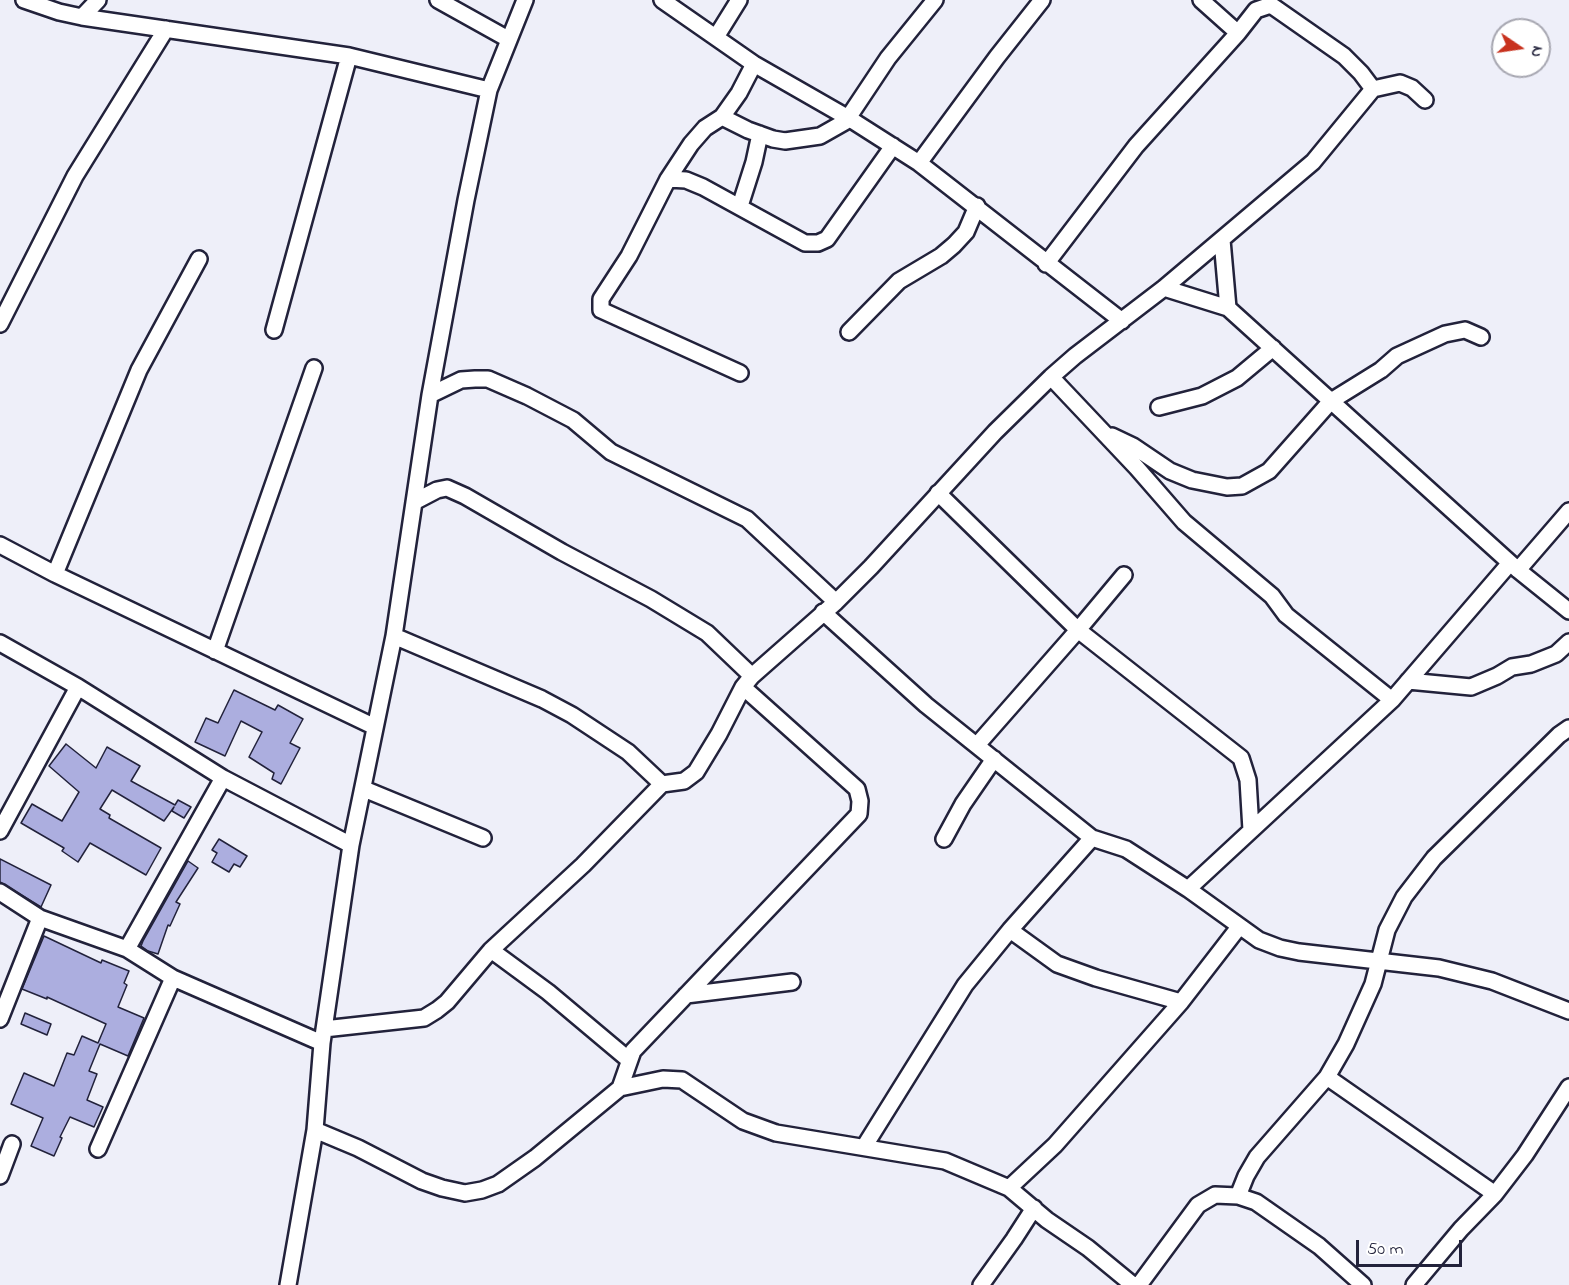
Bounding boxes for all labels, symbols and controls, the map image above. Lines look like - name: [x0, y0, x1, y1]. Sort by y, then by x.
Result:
- north arrow: [1491, 18, 1551, 78]
- text: N: [1524, 44, 1549, 60]
- scale bar: [1359, 1228, 1466, 1266]
- text: 50 m: [1367, 1237, 1404, 1263]

